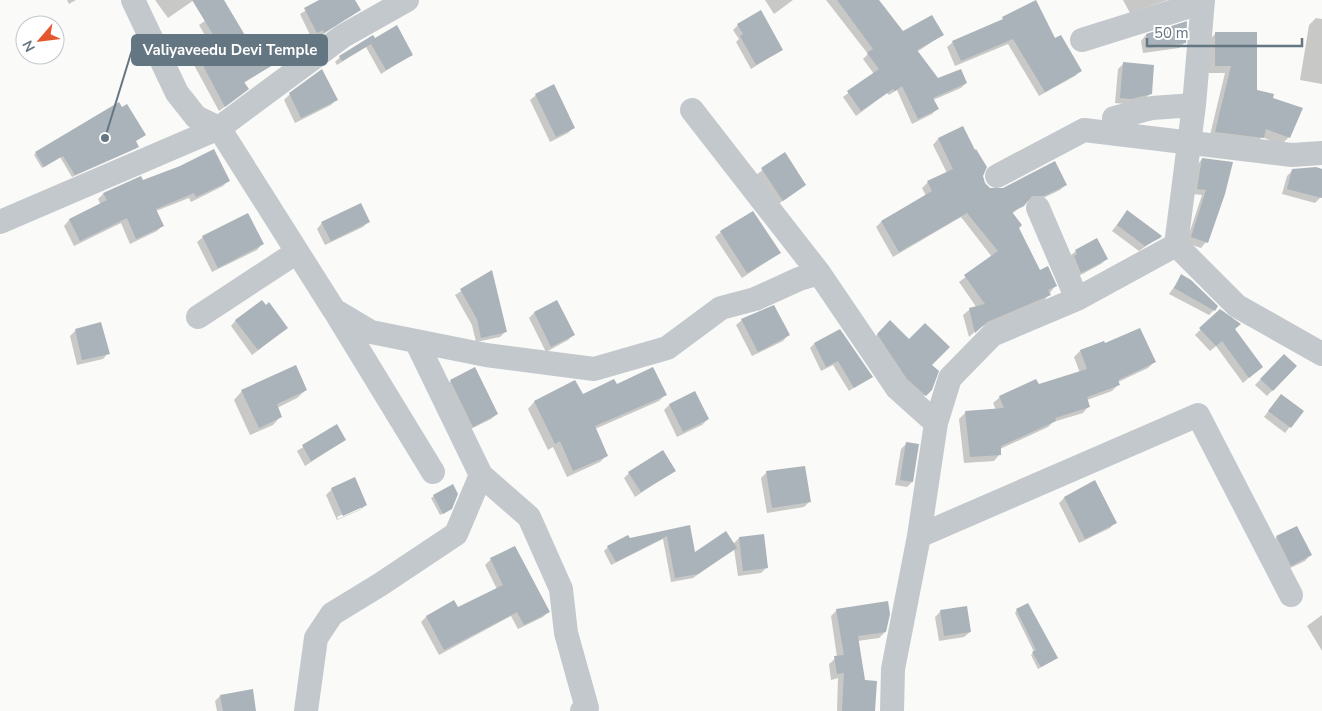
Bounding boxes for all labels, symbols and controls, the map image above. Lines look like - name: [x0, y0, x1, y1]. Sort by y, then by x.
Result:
- north arrow: [15, 15, 65, 65]
- scale bar: [1147, 15, 1302, 47]
- text: 50 m: [1154, 23, 1189, 43]
- callout: Valiyaveedu Devi Temple: [132, 35, 327, 65]
- text: N: [18, 37, 40, 55]
- text: Valiyaveedu Devi Temple: [142, 40, 317, 60]

